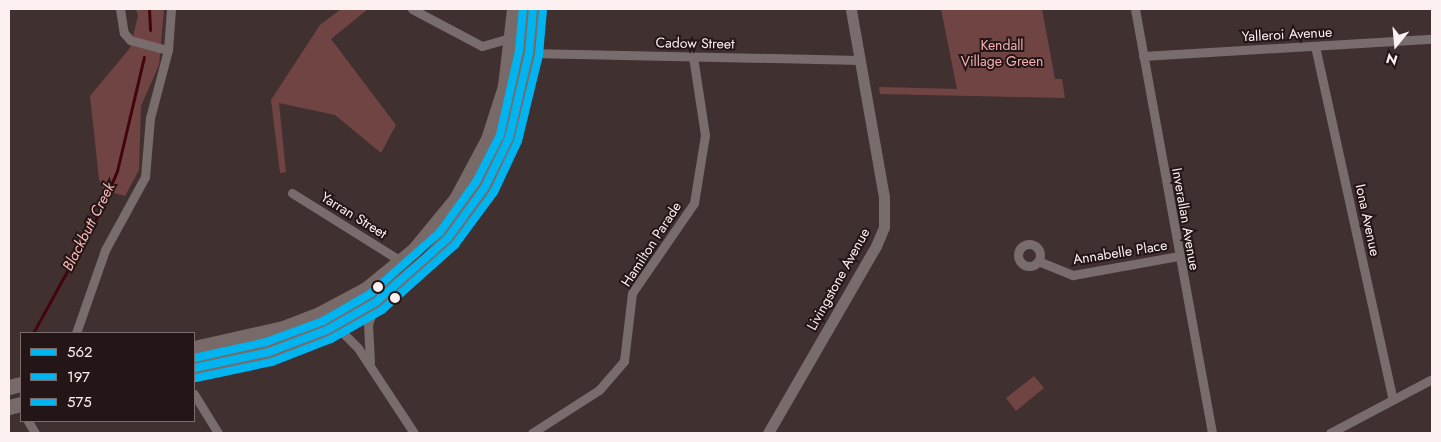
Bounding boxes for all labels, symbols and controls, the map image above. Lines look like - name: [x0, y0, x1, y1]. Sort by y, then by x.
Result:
- north arrow: [1371, 20, 1421, 70]
- street label: Yalleroi Avenue: [1241, 23, 1333, 45]
- street label: Cadow Street: [655, 34, 735, 52]
- park label: Kendall Village Green: [961, 37, 1043, 70]
- text: N: [1383, 48, 1400, 71]
- street label: Inverallan Avenue: [1169, 166, 1203, 272]
- water label: Blackbutt Creek: [59, 180, 119, 274]
- street label: Iona Avenue: [1352, 183, 1384, 257]
- street label: Yarran Street: [318, 188, 390, 242]
- street label: Hamilton Parade: [617, 198, 685, 290]
- street label: Livingstone Avenue: [803, 225, 873, 333]
- street label: Annabelle Place: [1072, 236, 1168, 268]
- unlabelled marker: [373, 282, 383, 292]
- unlabelled marker: [390, 293, 400, 303]
- legend: [20, 332, 195, 422]
- text: 562: [67, 341, 93, 363]
- text: 197: [67, 366, 90, 388]
- text: 575: [67, 391, 92, 413]

